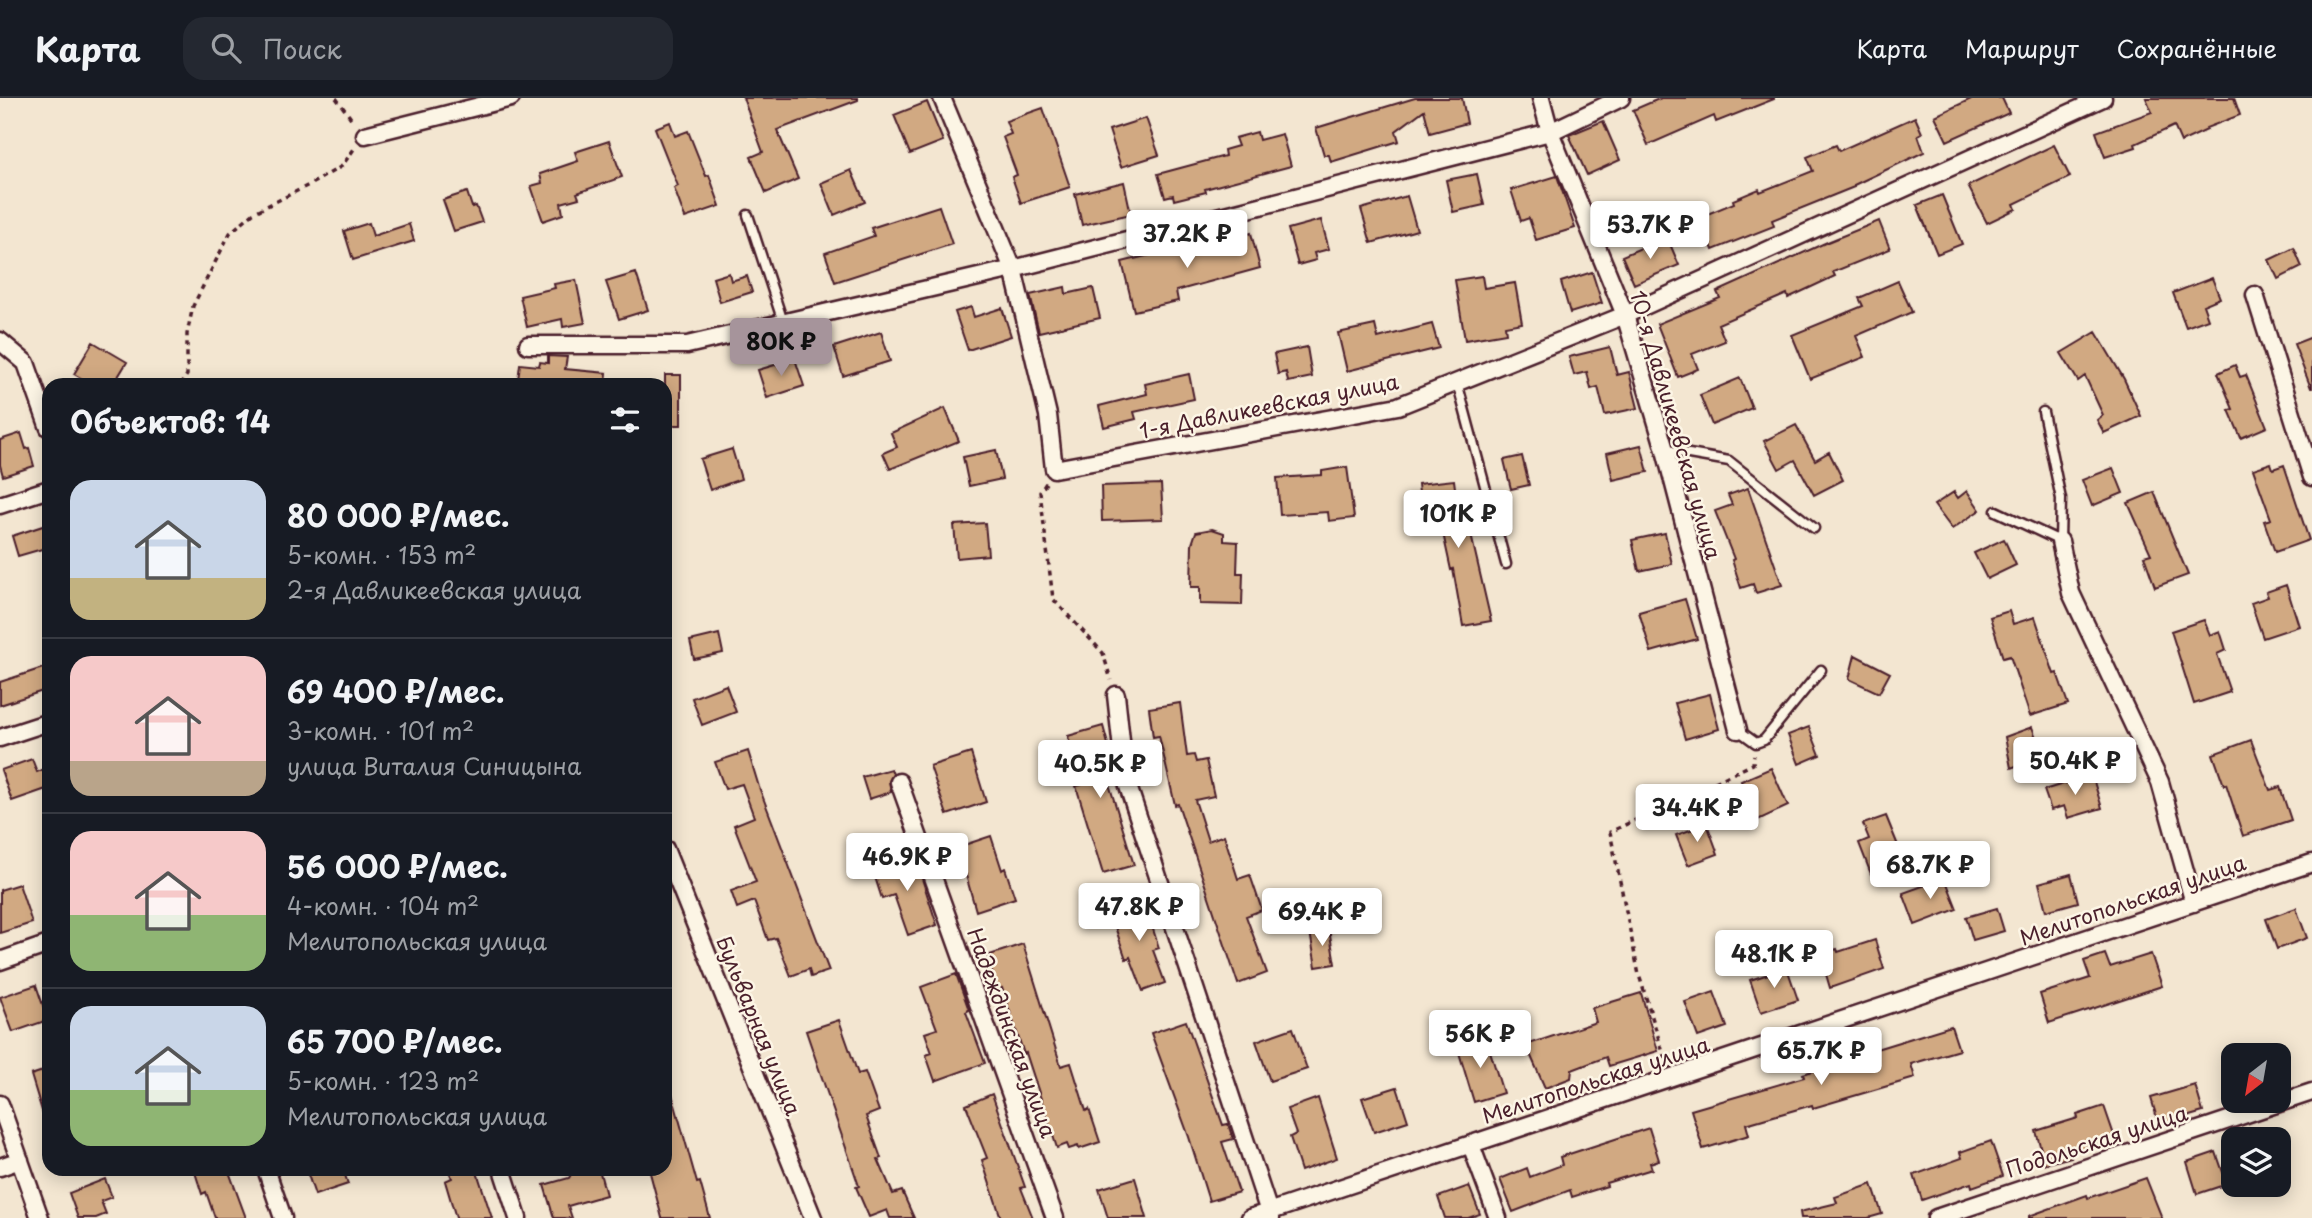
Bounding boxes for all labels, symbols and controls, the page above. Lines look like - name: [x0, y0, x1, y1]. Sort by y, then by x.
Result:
- search box: [183, 17, 673, 80]
- text: Карта: [35, 23, 141, 73]
- icon: search: [207, 29, 245, 67]
- text: Поиск: [263, 29, 342, 68]
- text: Карта: [1856, 30, 1927, 66]
- text: Маршрут: [1965, 30, 2079, 66]
- text: Сохранённые: [2117, 30, 2277, 66]
- pin: 53.7K ₽: [1585, 202, 1715, 261]
- text: 53.7K ₽: [1606, 206, 1694, 241]
- pin: 37.2K ₽: [1122, 211, 1252, 270]
- text: 37.2K ₽: [1142, 215, 1232, 250]
- street label: 10-я Давликеевская улица: [1623, 286, 1731, 564]
- pin: 80K ₽: [732, 318, 830, 378]
- text: 80K ₽: [746, 323, 816, 358]
- street label: 1-я Давликеевская улица: [1136, 364, 1402, 446]
- text: Объектов: 14: [70, 398, 270, 443]
- icon: filters: [606, 401, 644, 439]
- pin: 101K ₽: [1401, 490, 1515, 550]
- text: 80 000 ₽/мес.: [287, 492, 510, 537]
- text: 101K ₽: [1420, 495, 1496, 530]
- icon: home: [126, 508, 210, 592]
- text: 5-комн. · 153 m²: [287, 537, 476, 572]
- text: 2-я Давликеевская улица: [287, 572, 581, 607]
- text: 69 400 ₽/мес.: [287, 668, 505, 713]
- icon: home: [126, 684, 210, 768]
- text: 3-комн. · 101 m²: [287, 713, 474, 748]
- pin: 50.4K ₽: [2010, 738, 2140, 797]
- pin: 40.5K ₽: [1035, 740, 1165, 800]
- text: 50.4K ₽: [2029, 742, 2121, 777]
- text: 40.5K ₽: [1054, 745, 1146, 780]
- text: улица Виталия Синицына: [287, 748, 581, 783]
- pin: 34.4K ₽: [1632, 784, 1762, 844]
- text: 34.4K ₽: [1652, 789, 1742, 824]
- pin: 46.9K ₽: [842, 834, 972, 893]
- text: 46.9K ₽: [862, 838, 952, 873]
- pin: 68.7K ₽: [1865, 842, 1995, 901]
- text: 56 000 ₽/мес.: [287, 843, 508, 888]
- street label: Мелитопольская улица: [2015, 845, 2251, 953]
- text: 68.7K ₽: [1886, 846, 1974, 881]
- icon: home: [126, 859, 210, 943]
- pin: 47.8K ₽: [1074, 884, 1204, 943]
- text: 4-комн. · 104 m²: [287, 888, 479, 923]
- text: 47.8K ₽: [1094, 888, 1184, 923]
- pin: 69.4K ₽: [1257, 888, 1387, 948]
- text: 69.4K ₽: [1278, 893, 1366, 928]
- text: Мелитопольская улица: [287, 923, 547, 958]
- street label: Надеждинская улица: [960, 923, 1066, 1142]
- pin: 48.1K ₽: [1709, 930, 1839, 990]
- street label: Бульварная улица: [709, 931, 811, 1121]
- text: 48.1K ₽: [1731, 935, 1817, 970]
- pin: 56K ₽: [1431, 1010, 1529, 1070]
- text: 56K ₽: [1445, 1015, 1515, 1050]
- text: 65 700 ₽/мес.: [287, 1018, 502, 1063]
- street label: Мелитопольская улица: [1478, 1027, 1714, 1131]
- pin: 65.7K ₽: [1756, 1028, 1886, 1087]
- text: 65.7K ₽: [1777, 1032, 1865, 1067]
- icon: home: [126, 1034, 210, 1118]
- north arrow: [2221, 1043, 2291, 1113]
- map controls: [2221, 1043, 2291, 1197]
- text: 5-комн. · 123 m²: [287, 1063, 479, 1098]
- street label: Подольская улица: [2001, 1095, 2192, 1185]
- text: Мелитопольская улица: [287, 1098, 547, 1133]
- button: layers: [2221, 1127, 2291, 1197]

